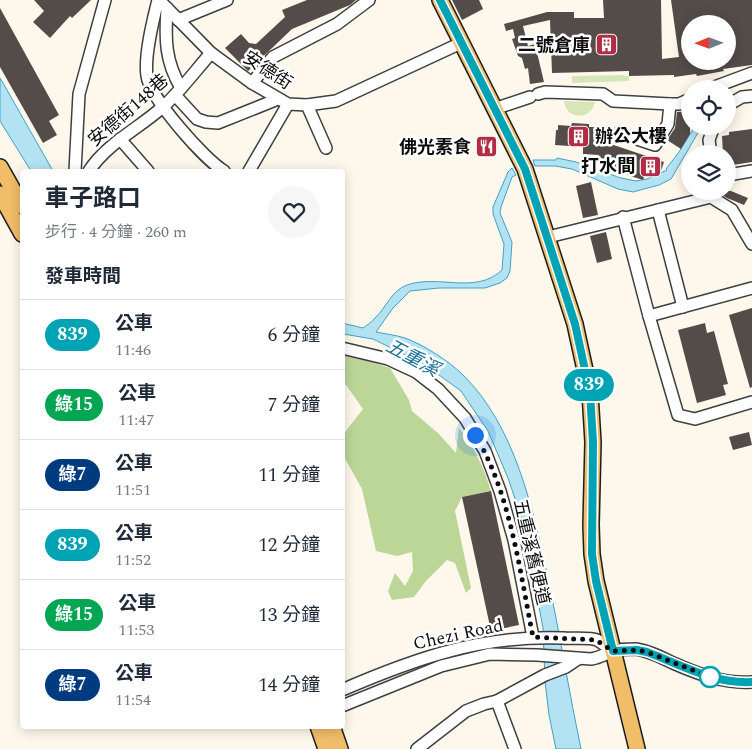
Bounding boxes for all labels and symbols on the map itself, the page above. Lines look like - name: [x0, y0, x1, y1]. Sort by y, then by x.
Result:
- north arrow: [681, 15, 736, 70]
- place label: 二號倉庫: [518, 32, 590, 59]
- building icon: 二號倉庫: [594, 33, 618, 57]
- street label: 安德街: [238, 44, 298, 96]
- street label: 安德街148巷: [82, 68, 175, 153]
- place label: 辦公大樓: [595, 123, 667, 150]
- building icon: 辦公大樓: [567, 124, 591, 148]
- place label: 佛光素食: [399, 134, 471, 161]
- restaurant icon: 佛光素食: [475, 135, 499, 159]
- place label: 打水間: [581, 153, 635, 180]
- building icon: 打水間: [639, 154, 663, 178]
- water label: 五重溪: [380, 332, 447, 386]
- line badge: 839: [560, 369, 618, 401]
- your location: [463, 423, 488, 448]
- street label: 五重溪舊便道: [506, 496, 557, 608]
- street label: Chezi Road: [410, 612, 506, 657]
- unlabelled marker: [699, 666, 721, 688]

